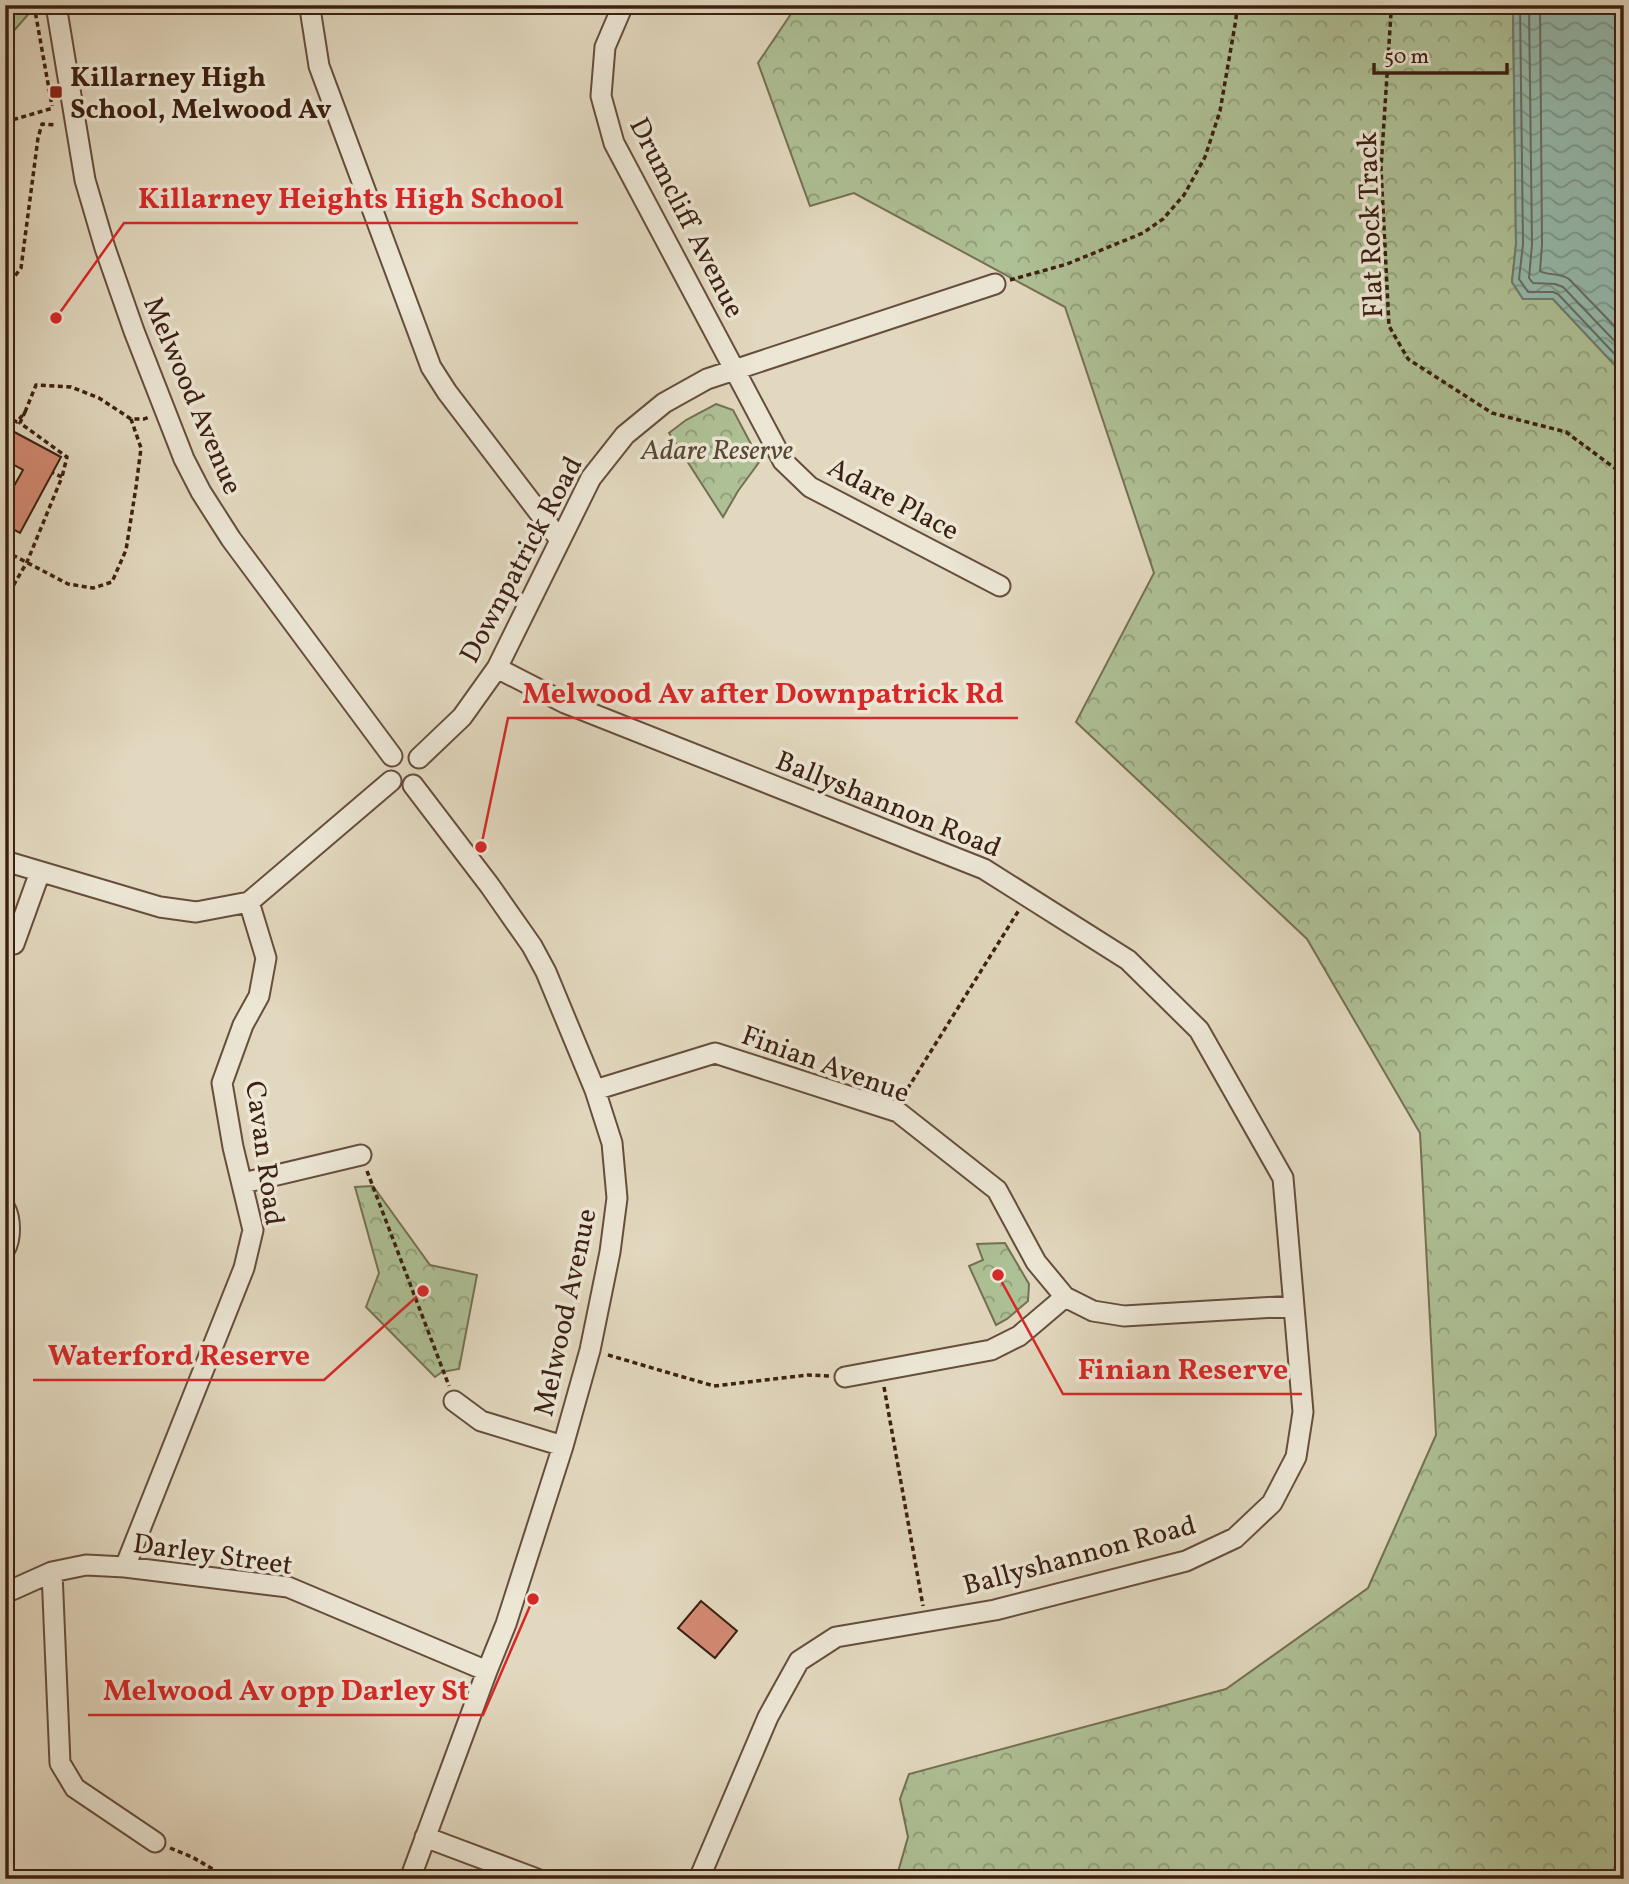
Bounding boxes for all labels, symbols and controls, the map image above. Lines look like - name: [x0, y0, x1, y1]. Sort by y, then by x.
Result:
- scale bar: [1374, 32, 1506, 76]
- text: 50 m: [1384, 43, 1429, 72]
- place label: Killarney High School, Melwood Av: [70, 59, 332, 130]
- marker: Killarney High School, Melwood Av: [48, 84, 64, 100]
- street label: Drumcliff Avenue: [618, 111, 753, 325]
- street label: Flat Rock Track: [1349, 131, 1394, 319]
- callout: Killarney Heights High School: [124, 172, 578, 223]
- text: Killarney Heights High School: [138, 179, 564, 221]
- street label: Melwood Avenue: [132, 291, 251, 501]
- park label: Adare Reserve: [640, 432, 793, 471]
- street label: Adare Place: [820, 449, 965, 551]
- street label: Downpatrick Road: [451, 450, 593, 670]
- callout: Melwood Av after Downpatrick Rd: [508, 667, 1018, 718]
- text: Melwood Av after Downpatrick Rd: [522, 674, 1004, 716]
- street label: Ballyshannon Road: [770, 742, 1007, 868]
- street label: Finian Avenue: [736, 1017, 915, 1114]
- street label: Cavan Road: [234, 1079, 293, 1228]
- street label: Melwood Avenue: [525, 1205, 607, 1420]
- callout: Waterford Reserve: [33, 1329, 324, 1380]
- text: Waterford Reserve: [48, 1336, 310, 1378]
- callout: Finian Reserve: [1063, 1343, 1302, 1394]
- text: Finian Reserve: [1078, 1350, 1288, 1392]
- street label: Ballyshannon Road: [959, 1507, 1200, 1606]
- street label: Darley Street: [130, 1525, 295, 1586]
- callout: Melwood Av opp Darley St: [88, 1664, 483, 1715]
- text: Melwood Av opp Darley St: [103, 1671, 469, 1713]

